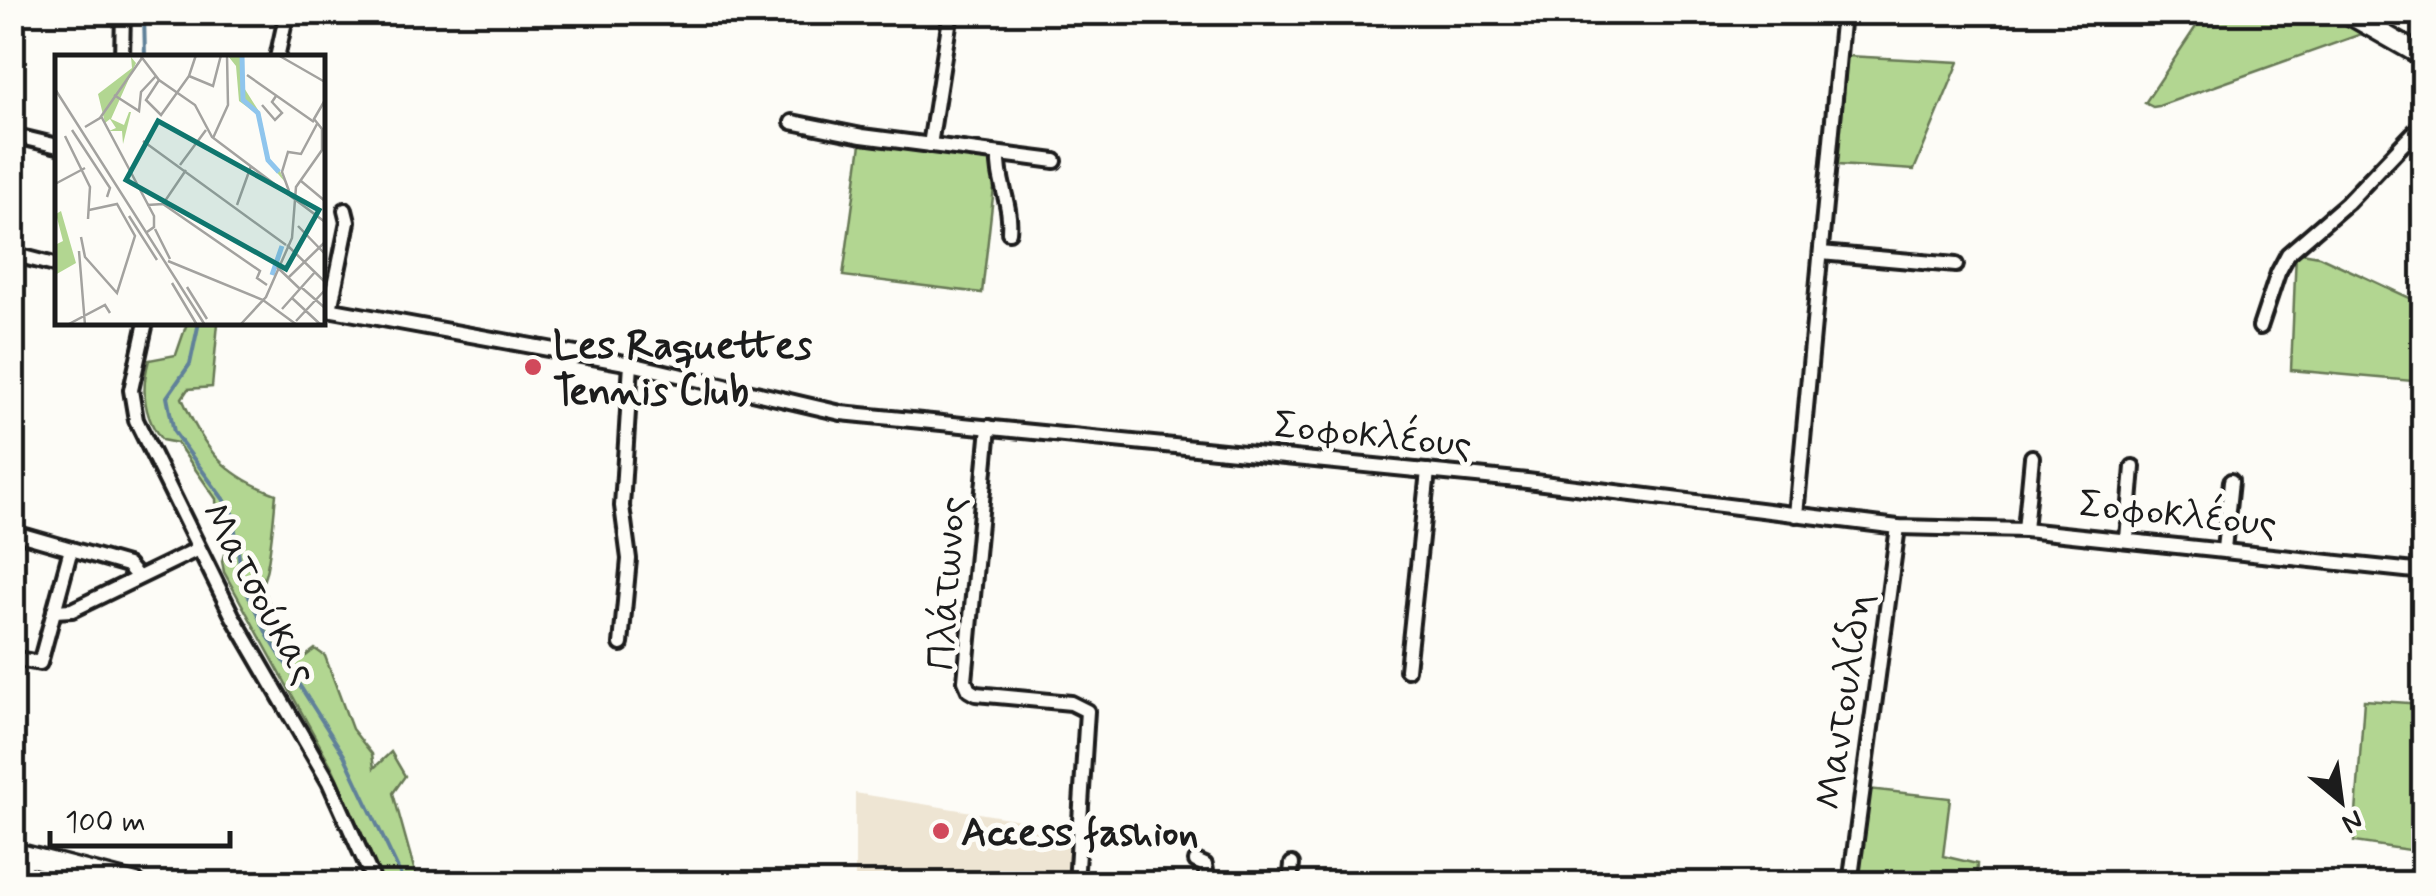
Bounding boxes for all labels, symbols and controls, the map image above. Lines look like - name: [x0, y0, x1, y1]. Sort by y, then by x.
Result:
- inset map: [55, 55, 325, 325]
- place label: Les Raquettes Tennis Club: [553, 321, 813, 419]
- marker: Les Raquettes Tennis Club: [522, 356, 544, 378]
- street label: Σοφοκλέους: [1271, 399, 1474, 472]
- street label: Σοφοκλέους: [2076, 478, 2279, 551]
- street label: Ματσούκας: [187, 493, 330, 694]
- street label: Πλάτωνος: [916, 494, 980, 672]
- street label: Μαντουλίδη: [1804, 590, 1886, 813]
- north arrow: [2291, 751, 2391, 851]
- scale bar: [50, 786, 230, 848]
- text: N: [2335, 800, 2369, 841]
- text: 100 m: [65, 803, 146, 842]
- place label: Access fashion: [961, 808, 1199, 860]
- marker: Access fashion: [930, 820, 952, 842]

